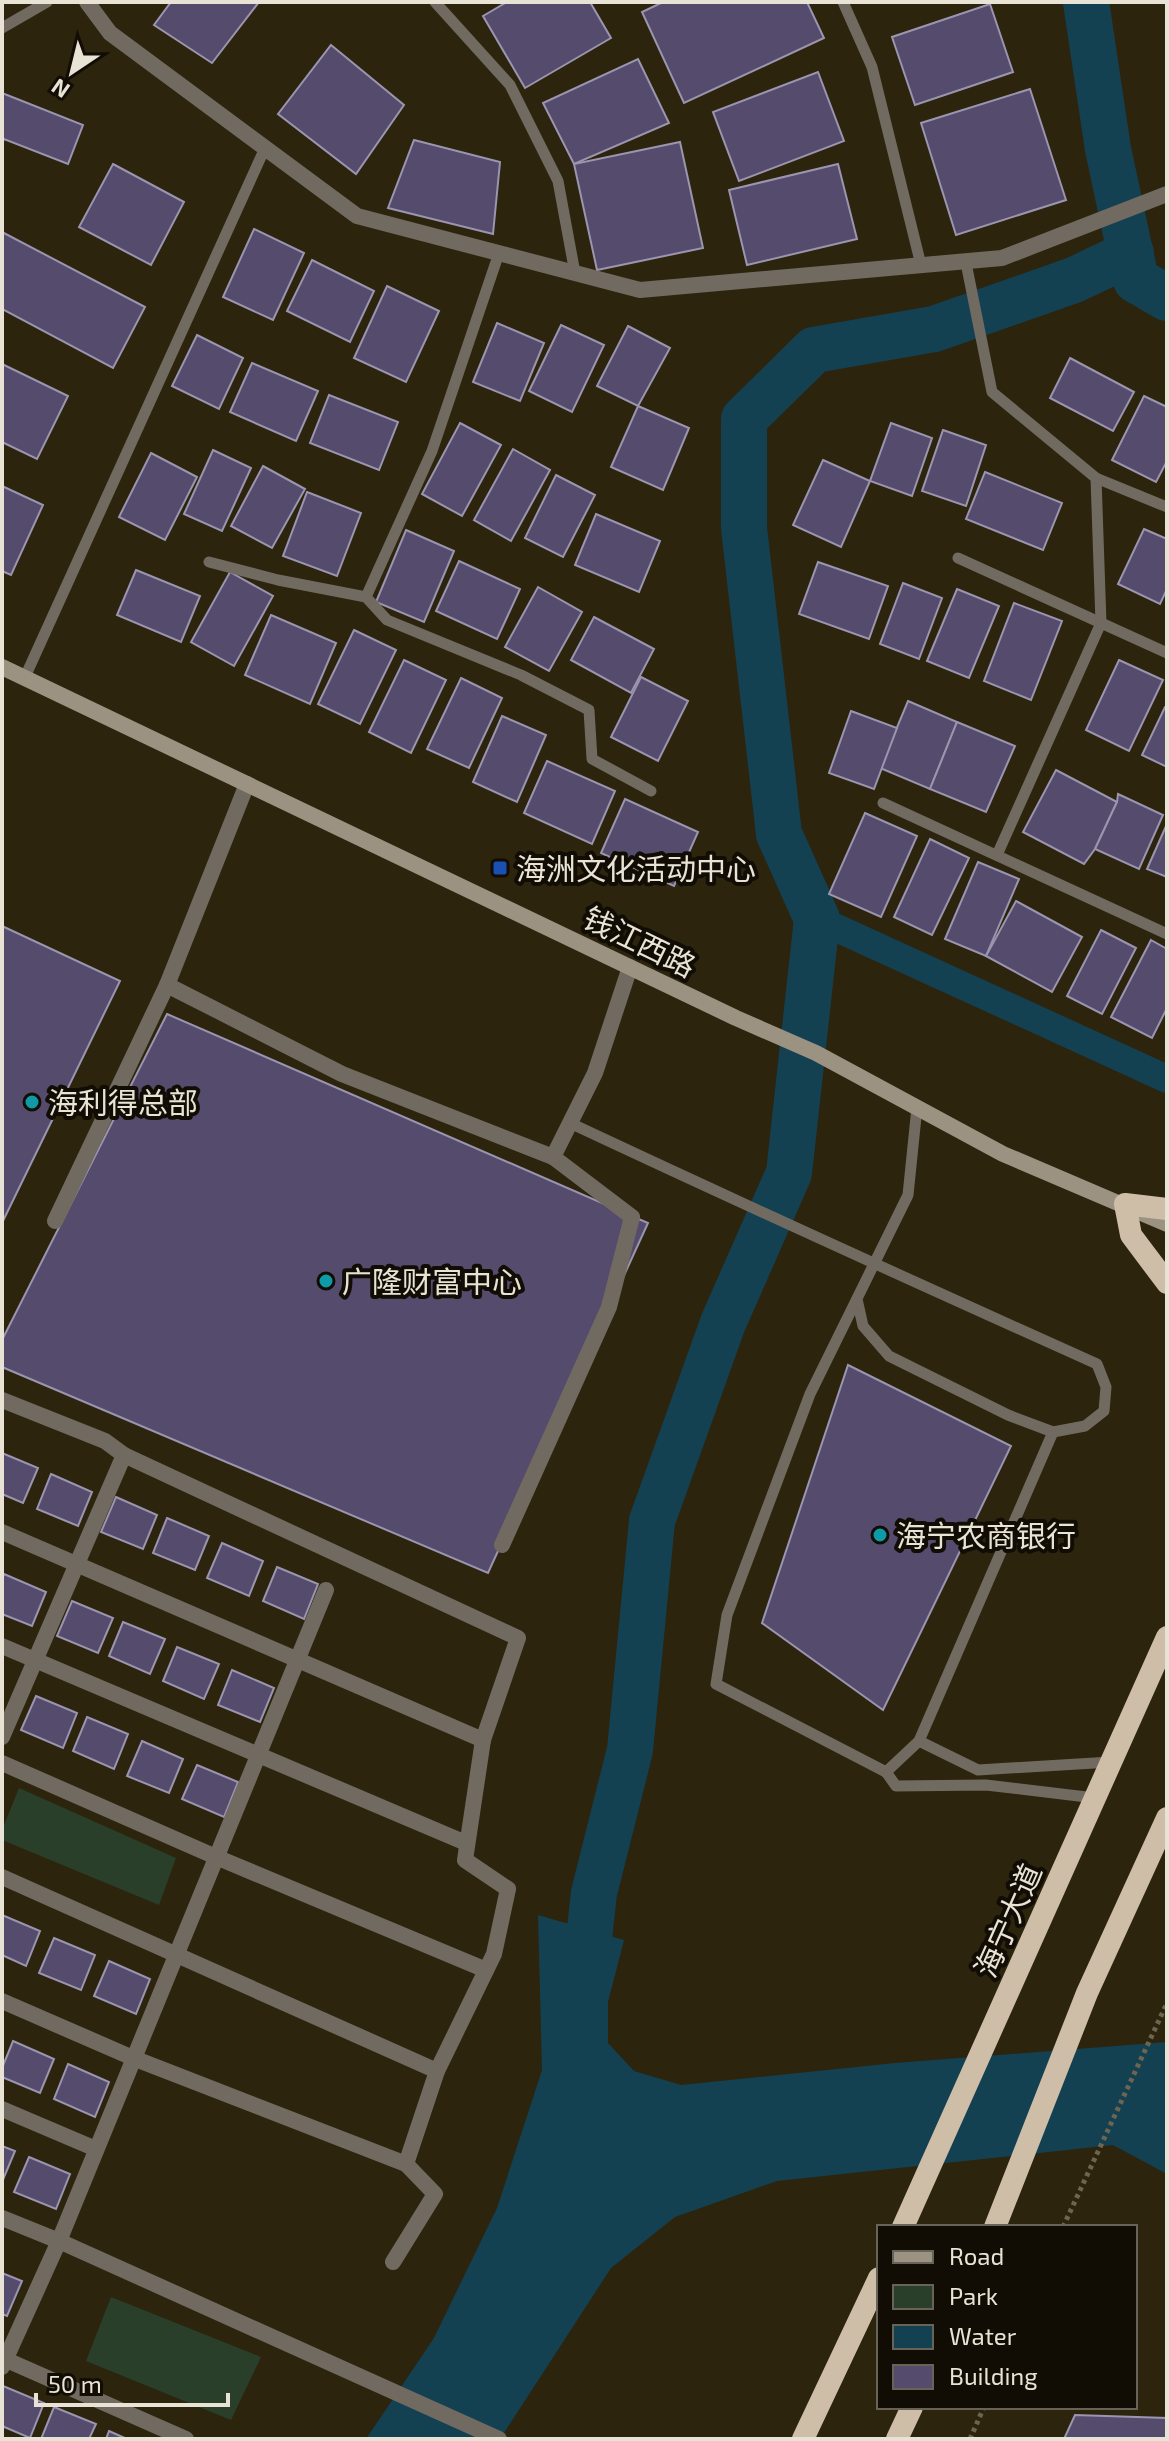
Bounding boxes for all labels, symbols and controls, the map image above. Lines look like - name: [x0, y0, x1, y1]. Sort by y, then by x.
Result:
- north arrow: [32, 32, 112, 112]
- text: N: [46, 74, 74, 104]
- place label: 海洲文化活动中心: [516, 850, 756, 886]
- marker: 海洲文化活动中心: [491, 859, 509, 877]
- street label: 钱江西路: [578, 899, 702, 983]
- place label: 海利得总部: [48, 1084, 198, 1120]
- marker: 海利得总部: [23, 1093, 41, 1111]
- place label: 广隆财富中心: [342, 1263, 522, 1299]
- marker: 广隆财富中心: [317, 1272, 335, 1290]
- place label: 海宁农商银行: [896, 1517, 1076, 1553]
- marker: 海宁农商银行: [871, 1526, 889, 1544]
- street label: 海宁大道: [966, 1858, 1048, 1982]
- legend: [877, 2225, 1137, 2409]
- text: Road: [949, 2241, 1004, 2270]
- text: Park: [949, 2281, 998, 2310]
- text: Water: [949, 2321, 1017, 2350]
- scale bar: [36, 2357, 228, 2407]
- text: Building: [949, 2361, 1038, 2390]
- text: 50 m: [48, 2369, 102, 2398]

